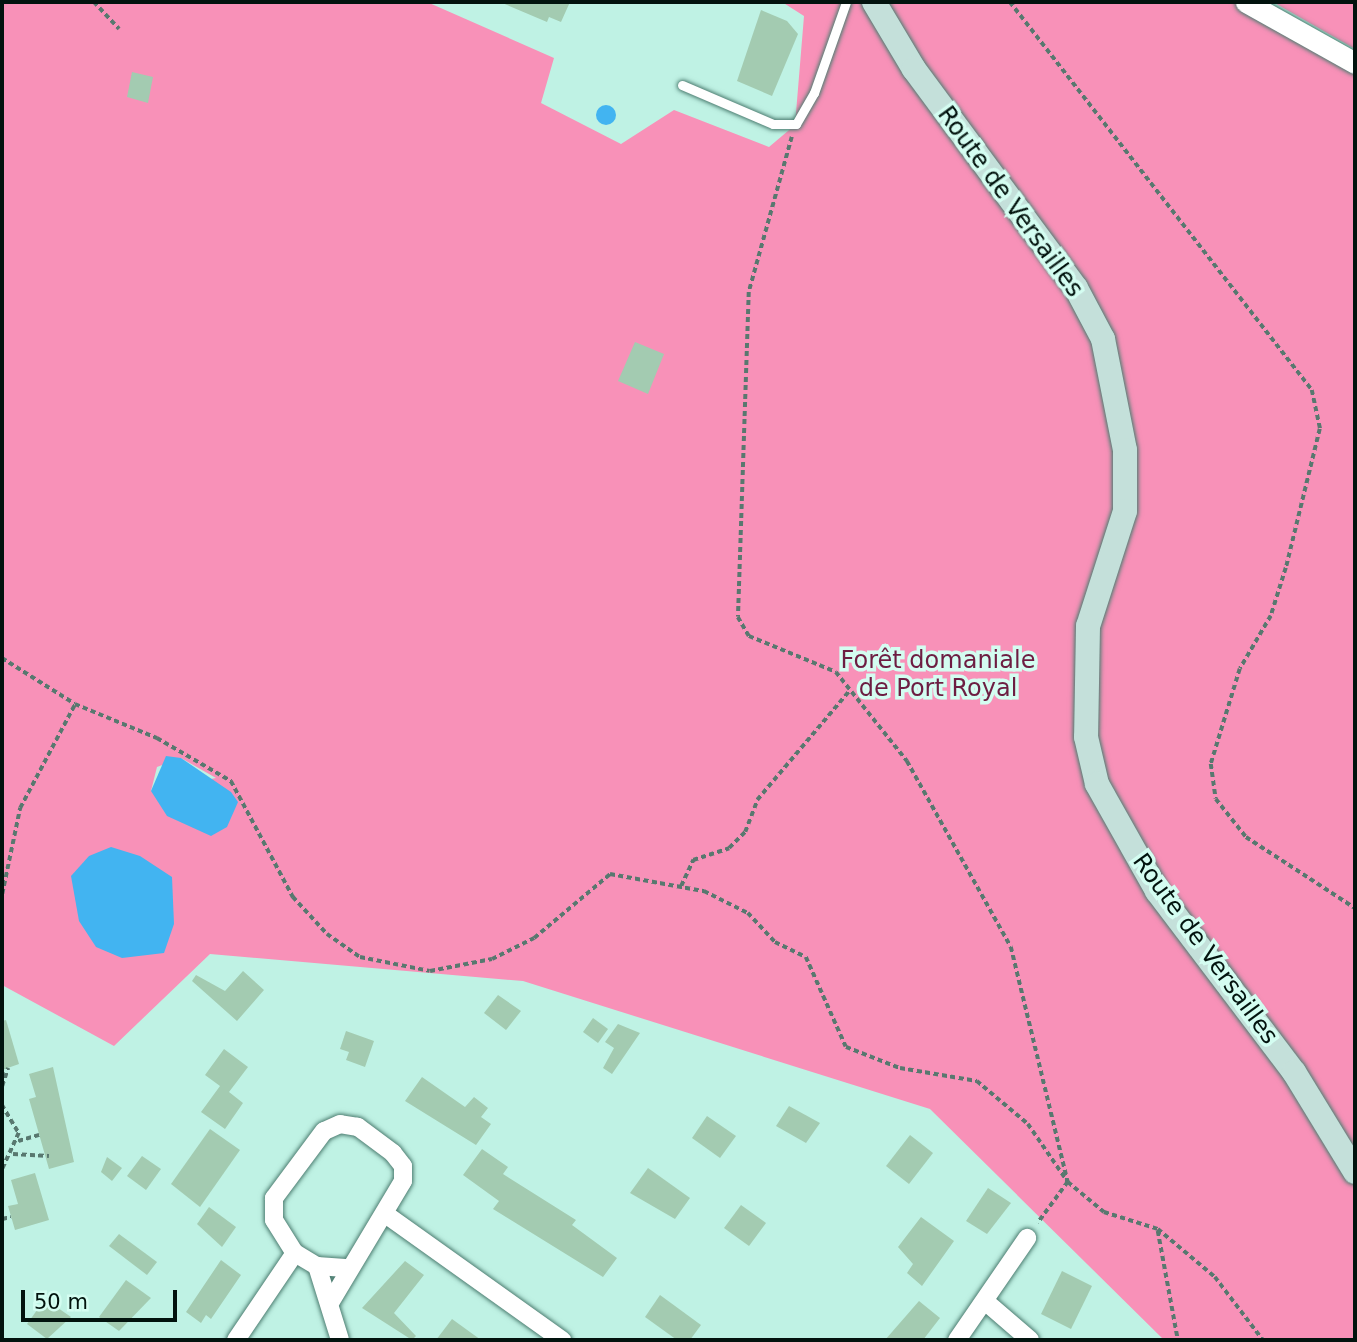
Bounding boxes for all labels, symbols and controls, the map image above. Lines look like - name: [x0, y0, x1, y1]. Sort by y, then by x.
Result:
- street label: Route de Versailles: [931, 101, 1089, 303]
- park label: Forêt domaniale de Port Royal: [841, 647, 1035, 703]
- street label: Route de Versailles: [1126, 848, 1284, 1050]
- scale bar: [24, 1276, 180, 1320]
- text: 50 m: [34, 1290, 88, 1314]

